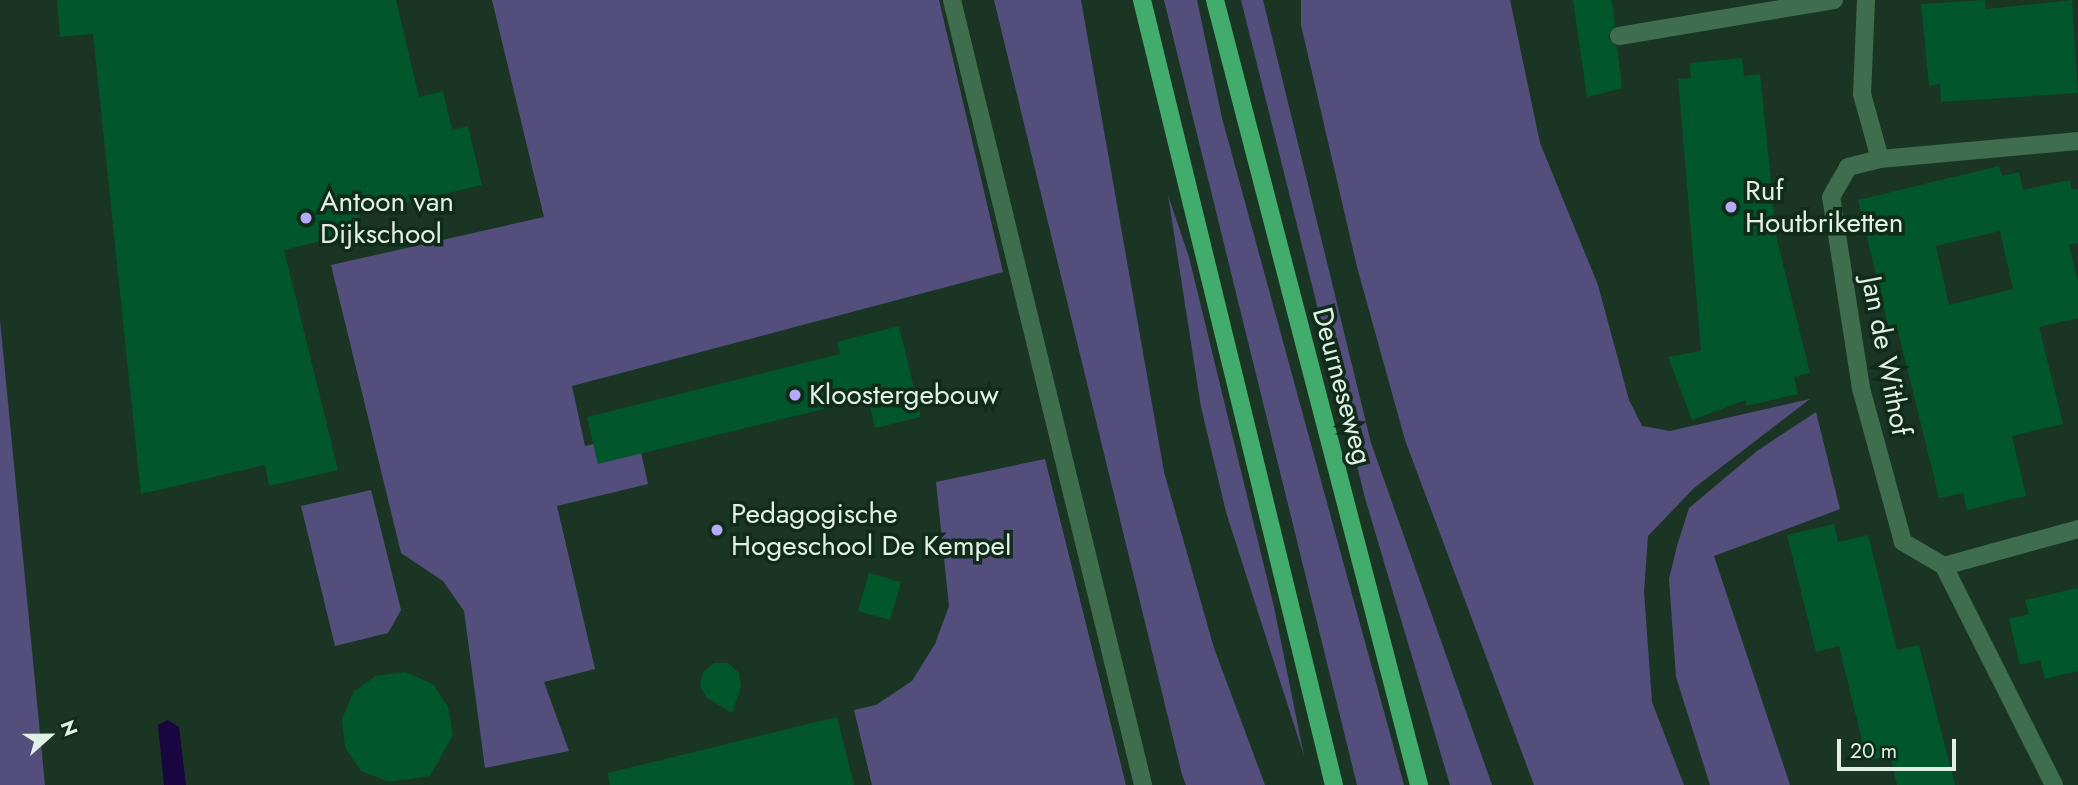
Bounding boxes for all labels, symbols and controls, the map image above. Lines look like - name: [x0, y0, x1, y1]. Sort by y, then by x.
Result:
- place label: Ruf Houtbriketten: [1745, 174, 1903, 240]
- place label: Antoon van Dijkschool: [320, 185, 454, 251]
- marker: Ruf Houtbriketten: [1723, 199, 1739, 215]
- marker: Antoon van Dijkschool: [298, 210, 314, 226]
- street label: Jan de Withof: [1854, 273, 1918, 439]
- street label: Deurneseweg: [1305, 304, 1379, 468]
- place label: Kloostergebouw: [809, 378, 999, 412]
- marker: Kloostergebouw: [787, 387, 803, 403]
- place label: Pedagogische Hogeschool De Kempel: [731, 497, 1011, 563]
- marker: Pedagogische Hogeschool De Kempel: [709, 522, 725, 538]
- north arrow: [14, 701, 84, 771]
- text: N: [54, 716, 84, 740]
- scale bar: [1840, 726, 1959, 770]
- text: 20 m: [1850, 736, 1897, 766]

